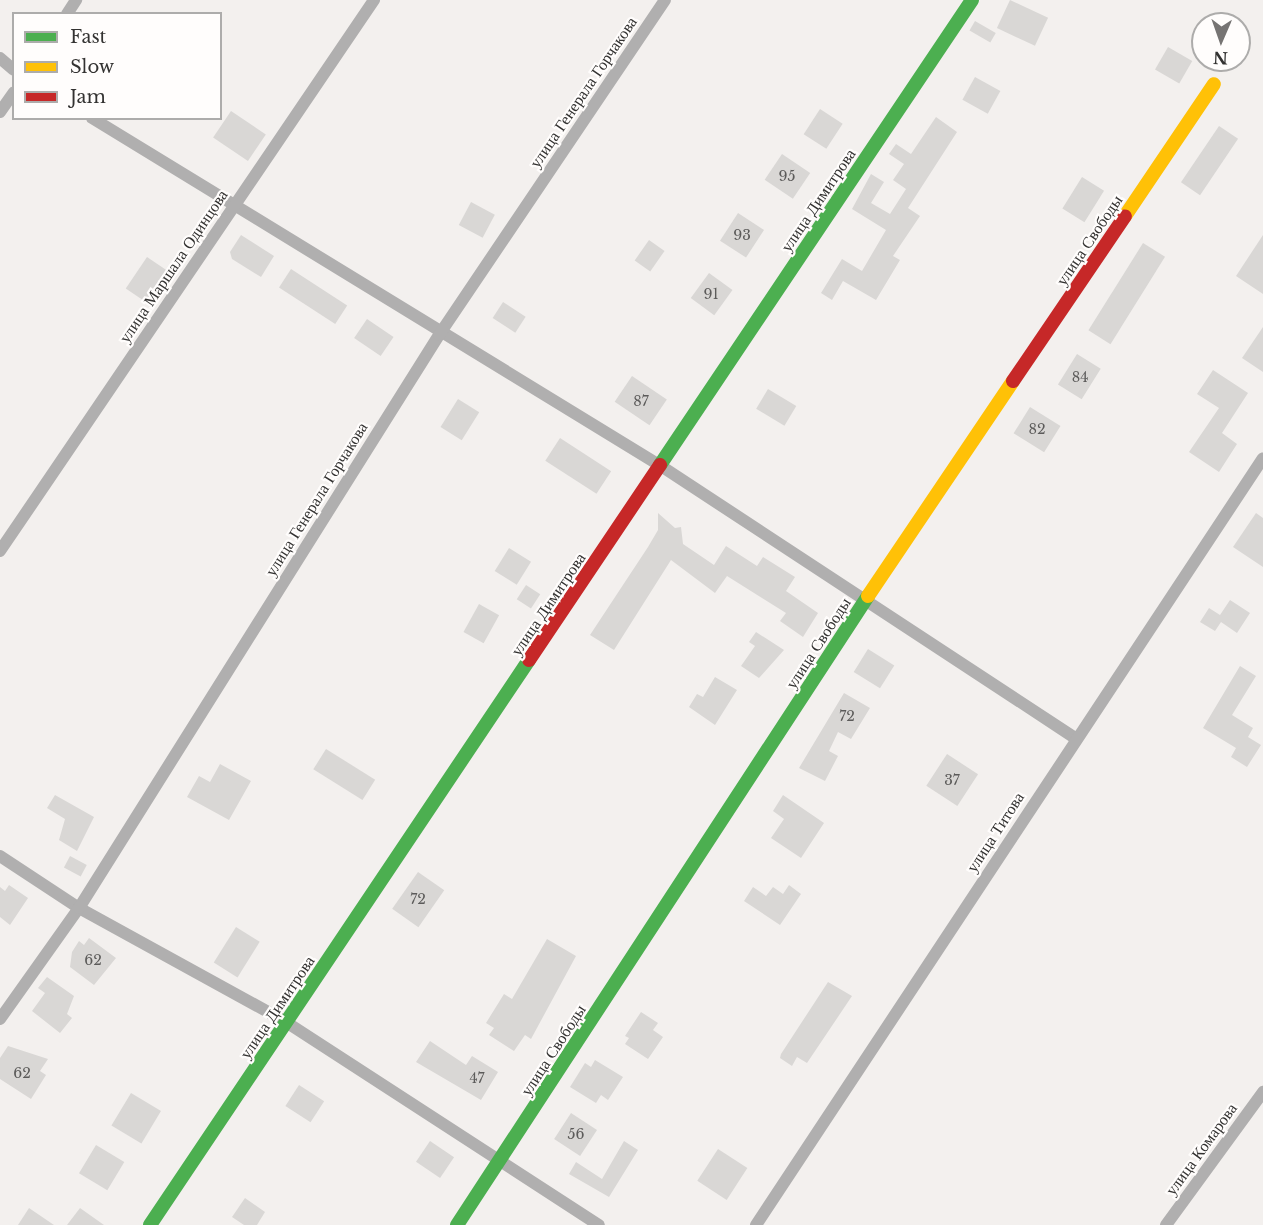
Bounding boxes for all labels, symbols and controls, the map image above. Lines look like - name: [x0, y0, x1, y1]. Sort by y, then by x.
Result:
- legend: [12, 12, 222, 120]
- north arrow: [1191, 12, 1251, 72]
- street label: улица Генерала Горчакова: [525, 13, 641, 171]
- text: Fast: [70, 26, 106, 48]
- text: N: [1213, 48, 1228, 68]
- text: Slow: [70, 56, 114, 78]
- text: Jam: [70, 86, 106, 108]
- street label: улица Димитрова: [777, 145, 859, 255]
- house number: 95: [779, 168, 795, 184]
- street label: улица Маршала Одинцова: [115, 186, 231, 346]
- street label: улица Свободы: [1052, 191, 1126, 289]
- house number: 93: [733, 227, 751, 243]
- house number: 91: [703, 286, 719, 302]
- house number: 84: [1072, 369, 1088, 385]
- house number: 87: [633, 393, 649, 409]
- street label: улица Генерала Горчакова: [261, 419, 371, 579]
- house number: 82: [1028, 421, 1046, 437]
- street label: улица Димитрова: [507, 549, 589, 659]
- street label: улица Свободы: [781, 594, 855, 692]
- house number: 72: [839, 708, 855, 724]
- house number: 37: [944, 772, 960, 788]
- street label: улица Титова: [962, 789, 1028, 875]
- house number: 72: [410, 891, 426, 907]
- house number: 62: [84, 952, 102, 968]
- street label: улица Димитрова: [236, 952, 318, 1062]
- street label: улица Свободы: [516, 1001, 590, 1099]
- house number: 62: [13, 1065, 31, 1081]
- house number: 47: [469, 1070, 485, 1086]
- street label: улица Комарова: [1161, 1099, 1241, 1199]
- house number: 56: [568, 1126, 584, 1142]

